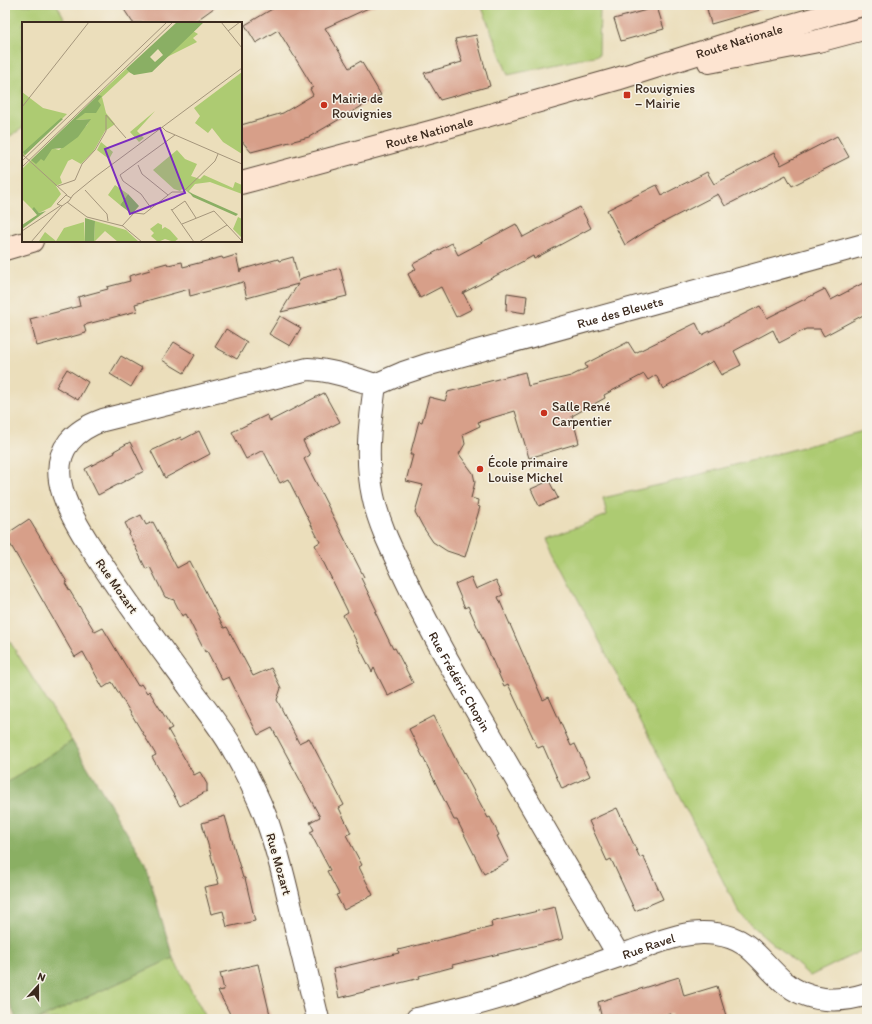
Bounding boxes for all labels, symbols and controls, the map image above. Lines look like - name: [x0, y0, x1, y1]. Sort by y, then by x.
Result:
- street label: Route Nationale: [694, 21, 784, 61]
- inset map: [22, 22, 242, 242]
- place label: Rouvignies – Mairie: [635, 81, 695, 111]
- marker: Rouvignies – Mairie: [622, 90, 632, 100]
- place label: Mairie de Rouvignies: [332, 91, 392, 121]
- marker: Mairie de Rouvignies: [319, 100, 329, 110]
- street label: Route Nationale: [384, 113, 475, 151]
- street label: Rue des Bleuets: [575, 293, 665, 331]
- place label: Salle René Carpentier: [552, 399, 612, 429]
- marker: Salle René Carpentier: [539, 408, 549, 418]
- place label: École primaire Louise Michel: [488, 455, 568, 485]
- marker: École primaire Louise Michel: [475, 464, 485, 474]
- street label: Rue Mozart: [93, 556, 142, 617]
- street label: Rue Frédéric Chopin: [426, 629, 494, 735]
- street label: Rue Mozart: [263, 831, 295, 897]
- street label: Rue Ravel: [620, 930, 677, 962]
- north arrow: [18, 966, 58, 1006]
- text: N: [36, 970, 47, 985]

